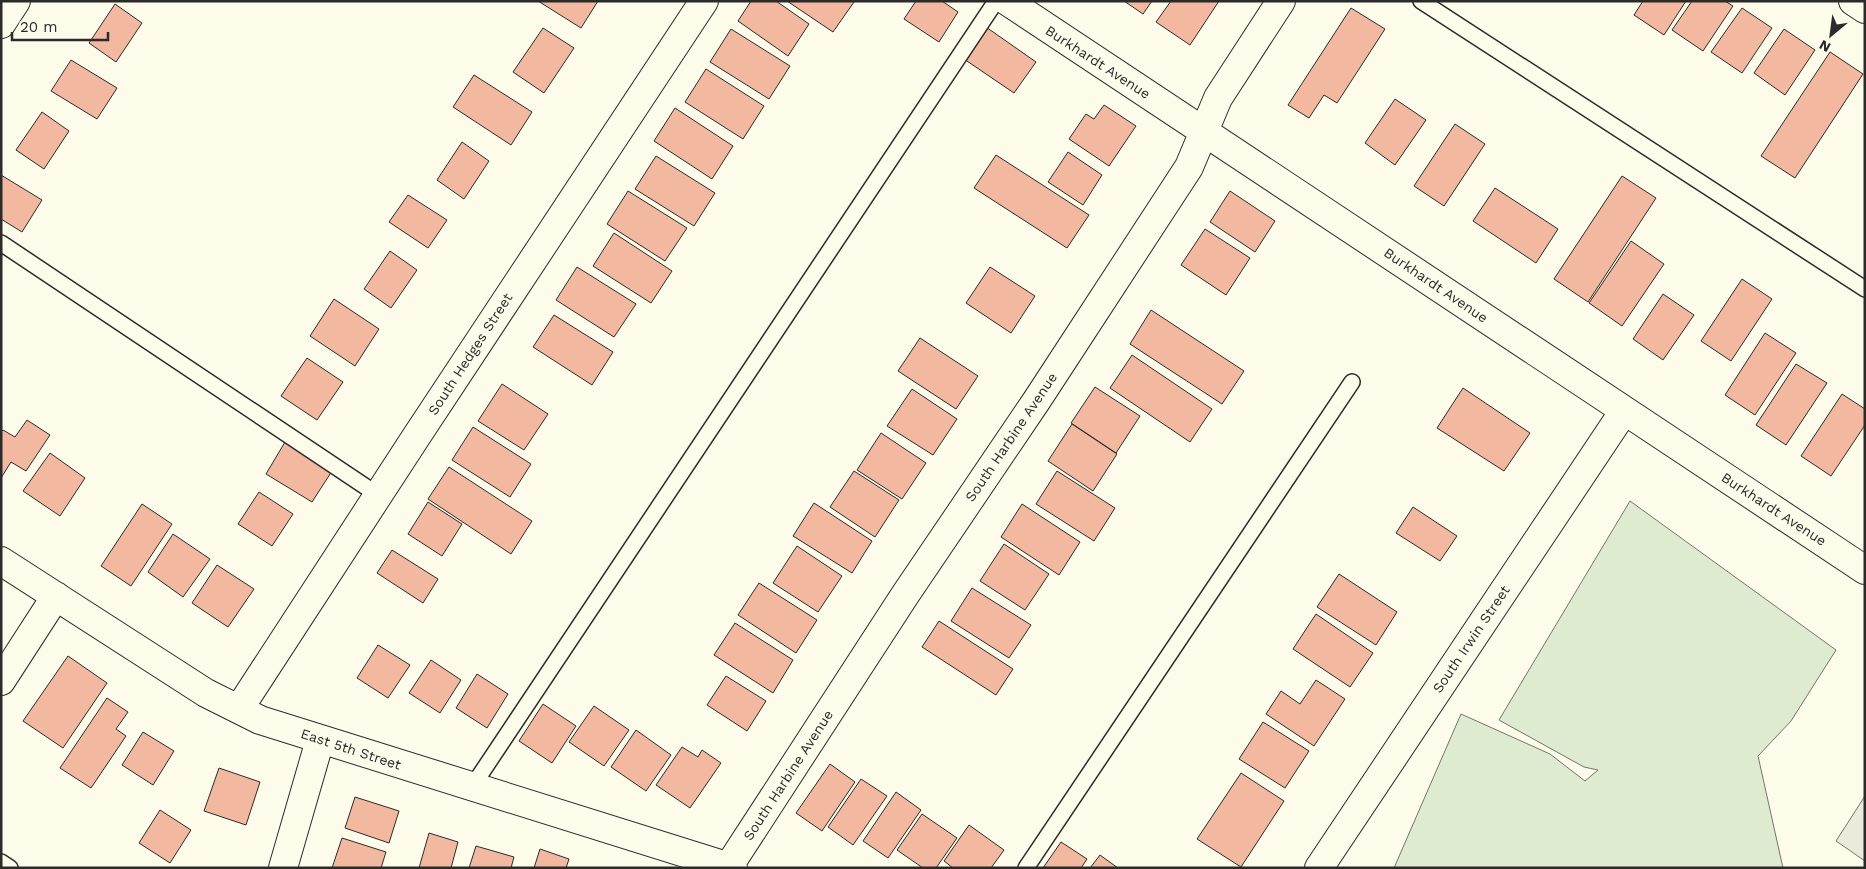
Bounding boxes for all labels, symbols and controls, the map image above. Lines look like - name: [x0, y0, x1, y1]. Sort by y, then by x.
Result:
- scale bar: [12, 10, 109, 42]
- north arrow: [1806, 10, 1856, 60]
- text: 20 m: [20, 18, 58, 36]
- street label: Burkhardt Avenue: [1043, 22, 1153, 102]
- text: N: [1816, 37, 1833, 56]
- street label: Burkhardt Avenue: [1381, 244, 1491, 326]
- street label: South Hedges Street: [425, 290, 515, 418]
- street label: South Harbine Avenue: [962, 369, 1060, 505]
- street label: Burkhardt Avenue: [1719, 469, 1829, 549]
- street label: South Irwin Street: [1429, 582, 1513, 696]
- street label: South Harbine Avenue: [740, 707, 836, 843]
- street label: East 5th Street: [299, 725, 403, 773]

